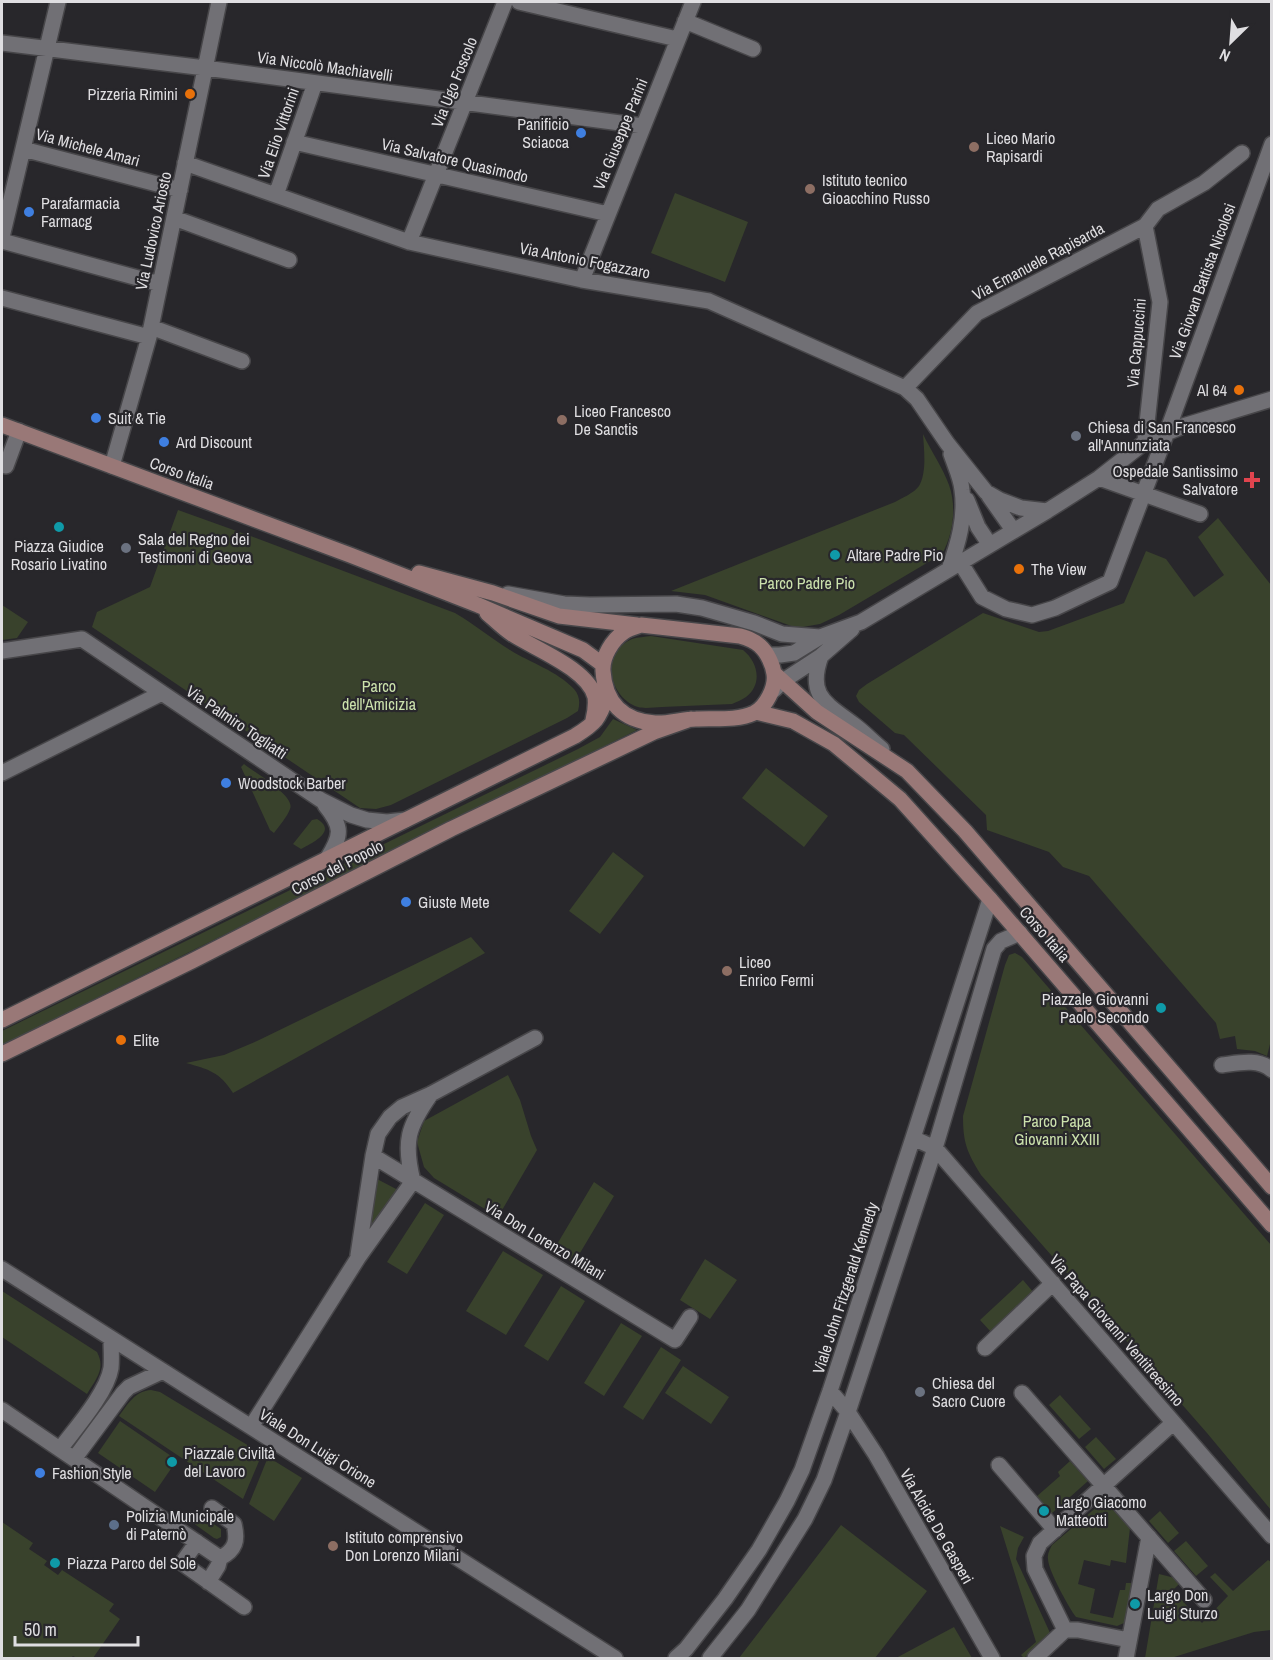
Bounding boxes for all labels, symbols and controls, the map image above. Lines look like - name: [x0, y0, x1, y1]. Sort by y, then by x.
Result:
- north arrow: [1201, 12, 1261, 72]
- street label: Via Ugo Foscolo: [426, 33, 482, 131]
- text: N: [1216, 44, 1234, 68]
- street label: Via Niccolò Machiavelli: [256, 46, 394, 86]
- street label: Via Giuseppe Parini: [588, 75, 652, 193]
- place label: Pizzeria Rimini: [88, 83, 178, 105]
- street label: Via Elio Vittorini: [252, 84, 304, 182]
- marker: Pizzeria Rimini: [183, 87, 197, 101]
- place label: Panificio Sciacca: [517, 113, 570, 153]
- street label: Via Michele Amari: [33, 123, 143, 171]
- marker: Panificio Sciacca: [574, 126, 588, 140]
- place label: Liceo Mario Rapisardi: [986, 127, 1055, 167]
- street label: Via Salvatore Quasimodo: [379, 132, 531, 188]
- marker: Liceo Mario Rapisardi: [967, 140, 981, 154]
- place label: Istituto tecnico Gioacchino Russo: [822, 169, 930, 209]
- street label: Via Ludovico Ariosto: [130, 170, 176, 292]
- marker: Istituto tecnico Gioacchino Russo: [803, 182, 817, 196]
- place label: Parafarmacia Farmacg: [41, 192, 120, 232]
- street label: Via Giovan Battista Nicolosi: [1164, 200, 1240, 362]
- marker: Parafarmacia Farmacg: [22, 205, 36, 219]
- street label: Via Emanuele Rapisarda: [968, 217, 1108, 305]
- street label: Via Antonio Fogazzaro: [518, 237, 652, 283]
- street label: Via Cappuccini: [1121, 297, 1151, 389]
- place label: Al 64: [1196, 379, 1227, 401]
- marker: Al 64: [1232, 383, 1246, 397]
- place label: Liceo Francesco De Sanctis: [574, 400, 671, 440]
- place label: Suit & Tie: [108, 407, 166, 429]
- marker: Suit & Tie: [89, 411, 103, 425]
- marker: Liceo Francesco De Sanctis: [555, 413, 569, 427]
- place label: Chiesa di San Francesco all'Annunziata: [1088, 416, 1236, 456]
- marker: Chiesa di San Francesco all'Annunziata: [1069, 429, 1083, 443]
- place label: Ard Discount: [175, 431, 252, 453]
- marker: Ard Discount: [157, 435, 171, 449]
- street label: Corso Italia: [147, 451, 218, 495]
- place label: Ospedale Santissimo Salvatore: [1113, 460, 1238, 500]
- marker: Ospedale Santissimo Salvatore: [1243, 471, 1261, 489]
- marker: Piazza Giudice Rosario Livatino: [52, 520, 66, 534]
- place label: Sala del Regno dei Testimoni di Geova: [138, 528, 252, 568]
- place label: Piazza Giudice Rosario Livatino: [11, 535, 107, 575]
- marker: Sala del Regno dei Testimoni di Geova: [119, 541, 133, 555]
- place label: Altare Padre Pio: [846, 544, 943, 566]
- marker: Altare Padre Pio: [828, 548, 842, 562]
- place label: The View: [1031, 558, 1087, 580]
- marker: The View: [1012, 562, 1026, 576]
- park label: Parco Padre Pio: [759, 572, 855, 594]
- park label: Parco dell'Amicizia: [342, 675, 417, 715]
- street label: Via Palmiro Togliatti: [182, 680, 292, 764]
- place label: Woodstock Barber: [238, 772, 346, 794]
- marker: Woodstock Barber: [219, 776, 233, 790]
- street label: Corso del Popolo: [287, 834, 387, 900]
- place label: Giuste Mete: [418, 891, 489, 913]
- marker: Giuste Mete: [399, 895, 413, 909]
- street label: Corso Italia: [1015, 901, 1076, 967]
- place label: Liceo Enrico Fermi: [739, 951, 814, 991]
- marker: Liceo Enrico Fermi: [720, 964, 734, 978]
- place label: Piazzale Giovanni Paolo Secondo: [1042, 988, 1149, 1028]
- marker: Piazzale Giovanni Paolo Secondo: [1154, 1001, 1168, 1015]
- place label: Elite: [133, 1029, 159, 1051]
- marker: Elite: [114, 1033, 128, 1047]
- park label: Parco Papa Giovanni XXIII: [1014, 1110, 1100, 1150]
- street label: Via Don Lorenzo Milani: [480, 1195, 610, 1285]
- street label: Viale John Fitzgerald Kennedy: [807, 1199, 883, 1377]
- street label: Via Papa Giovanni Ventitreesimo: [1045, 1249, 1189, 1411]
- place label: Chiesa del Sacro Cuore: [932, 1372, 1006, 1412]
- marker: Chiesa del Sacro Cuore: [913, 1385, 927, 1399]
- street label: Viale Don Luigi Orione: [255, 1403, 381, 1493]
- place label: Piazzale Civiltà del Lavoro: [184, 1442, 276, 1482]
- marker: Piazzale Civiltà del Lavoro: [165, 1455, 179, 1469]
- place label: Fashion Style: [52, 1462, 132, 1484]
- street label: Via Alcide De Gasperi: [895, 1464, 979, 1588]
- marker: Fashion Style: [33, 1466, 47, 1480]
- place label: Largo Giacomo Matteotti: [1056, 1491, 1146, 1531]
- marker: Largo Giacomo Matteotti: [1037, 1504, 1051, 1518]
- place label: Polizia Municipale di Paternò: [126, 1505, 234, 1545]
- marker: Polizia Municipale di Paternò: [107, 1518, 121, 1532]
- place label: Istituto comprensivo Don Lorenzo Milani: [345, 1526, 463, 1566]
- marker: Istituto comprensivo Don Lorenzo Milani: [326, 1539, 340, 1553]
- place label: Piazza Parco del Sole: [67, 1552, 196, 1574]
- marker: Piazza Parco del Sole: [48, 1556, 62, 1570]
- place label: Largo Don Luigi Sturzo: [1147, 1584, 1218, 1624]
- marker: Largo Don Luigi Sturzo: [1128, 1597, 1142, 1611]
- scale bar: [15, 1609, 138, 1647]
- text: 50 m: [24, 1617, 57, 1642]

